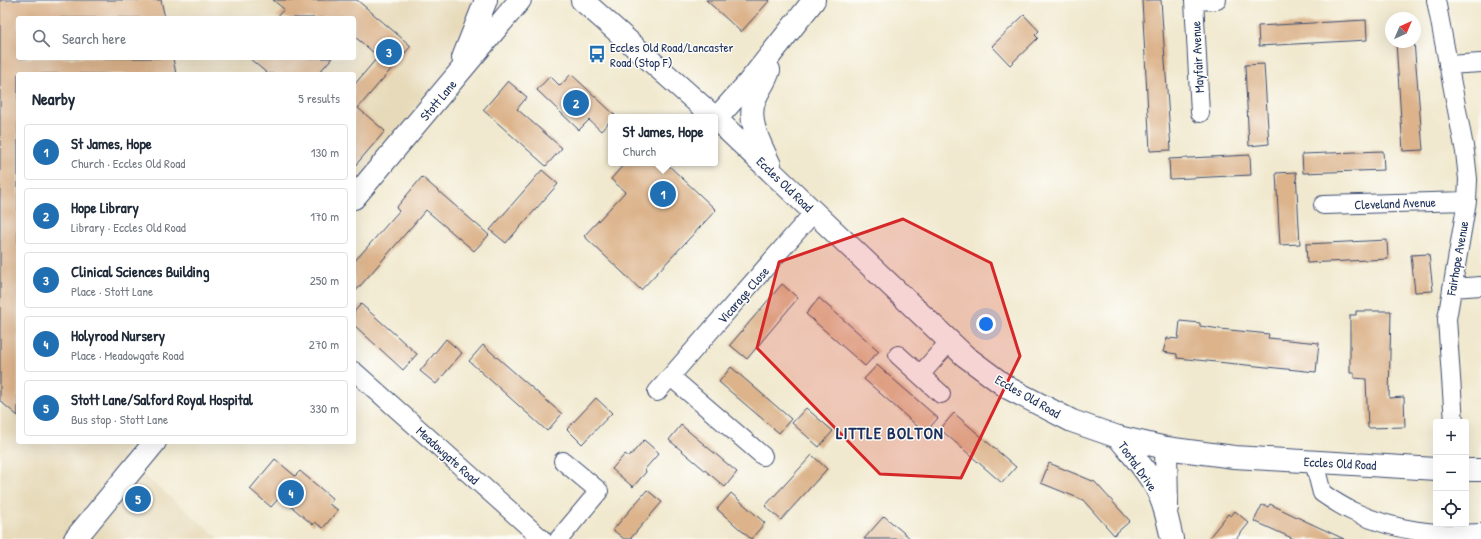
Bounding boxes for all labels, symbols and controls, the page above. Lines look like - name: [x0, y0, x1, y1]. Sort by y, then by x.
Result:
- north arrow: [1385, 12, 1421, 48]
- search box: [16, 16, 356, 60]
- street label: Mayfair Avenue: [1186, 21, 1208, 93]
- icon: search: [30, 27, 52, 49]
- text: Search here: [62, 28, 126, 49]
- pin: 3: [376, 37, 402, 67]
- place label: Eccles Old Road/Lancaster Road (Stop F): [610, 38, 734, 71]
- bus stop icon: Eccles Old Road/Lancaster Road (Stop F): [587, 44, 607, 64]
- street label: Stott Lane: [415, 76, 461, 124]
- text: Nearby: [32, 87, 75, 110]
- pin: 2: [563, 88, 589, 118]
- text: 5 results: [298, 89, 340, 107]
- popup: [608, 114, 718, 166]
- text: St James, Hope: [623, 121, 703, 142]
- text: St James, Hope: [71, 133, 152, 154]
- text: Church: [623, 142, 656, 160]
- text: 1: [44, 143, 48, 161]
- text: 130 m: [311, 143, 339, 161]
- street label: Eccles Old Road: [753, 152, 817, 216]
- text: Church · Eccles Old Road: [71, 154, 185, 172]
- pin: 1: [650, 179, 676, 209]
- street label: Cleveland Avenue: [1354, 193, 1436, 213]
- text: Hope Library: [71, 197, 139, 218]
- text: 2: [43, 207, 49, 225]
- text: 170 m: [310, 207, 339, 225]
- text: Library · Eccles Old Road: [71, 218, 186, 236]
- street label: Fairhope Avenue: [1441, 219, 1472, 298]
- text: Clinical Sciences Building: [71, 261, 209, 282]
- street label: Vicarage Close: [713, 263, 773, 327]
- text: 3: [43, 271, 49, 289]
- text: 250 m: [310, 271, 339, 289]
- text: Place · Stott Lane: [71, 282, 153, 300]
- your location: [976, 314, 996, 334]
- text: Holyrood Nursery: [71, 325, 165, 346]
- text: 4: [44, 335, 48, 353]
- text: 270 m: [309, 335, 339, 353]
- text: Place · Meadowgate Road: [71, 346, 184, 364]
- street label: Eccles Old Road: [992, 370, 1064, 422]
- text: Stott Lane/Salford Royal Hospital: [71, 389, 253, 410]
- text: 5: [43, 399, 49, 417]
- text: 330 m: [310, 399, 339, 417]
- text: Bus stop · Stott Lane: [71, 410, 168, 428]
- map controls: [1433, 419, 1469, 527]
- button: +: [1433, 419, 1469, 455]
- district label: LITTLE BOLTON: [836, 421, 944, 444]
- street label: Meadowgate Road: [413, 422, 483, 488]
- street label: Tootal Drive: [1114, 437, 1162, 495]
- street label: Eccles Old Road: [1303, 452, 1377, 474]
- button: −: [1433, 455, 1469, 491]
- pin: 4: [278, 478, 304, 508]
- pin: 5: [125, 484, 151, 514]
- button: locate: [1433, 491, 1469, 527]

